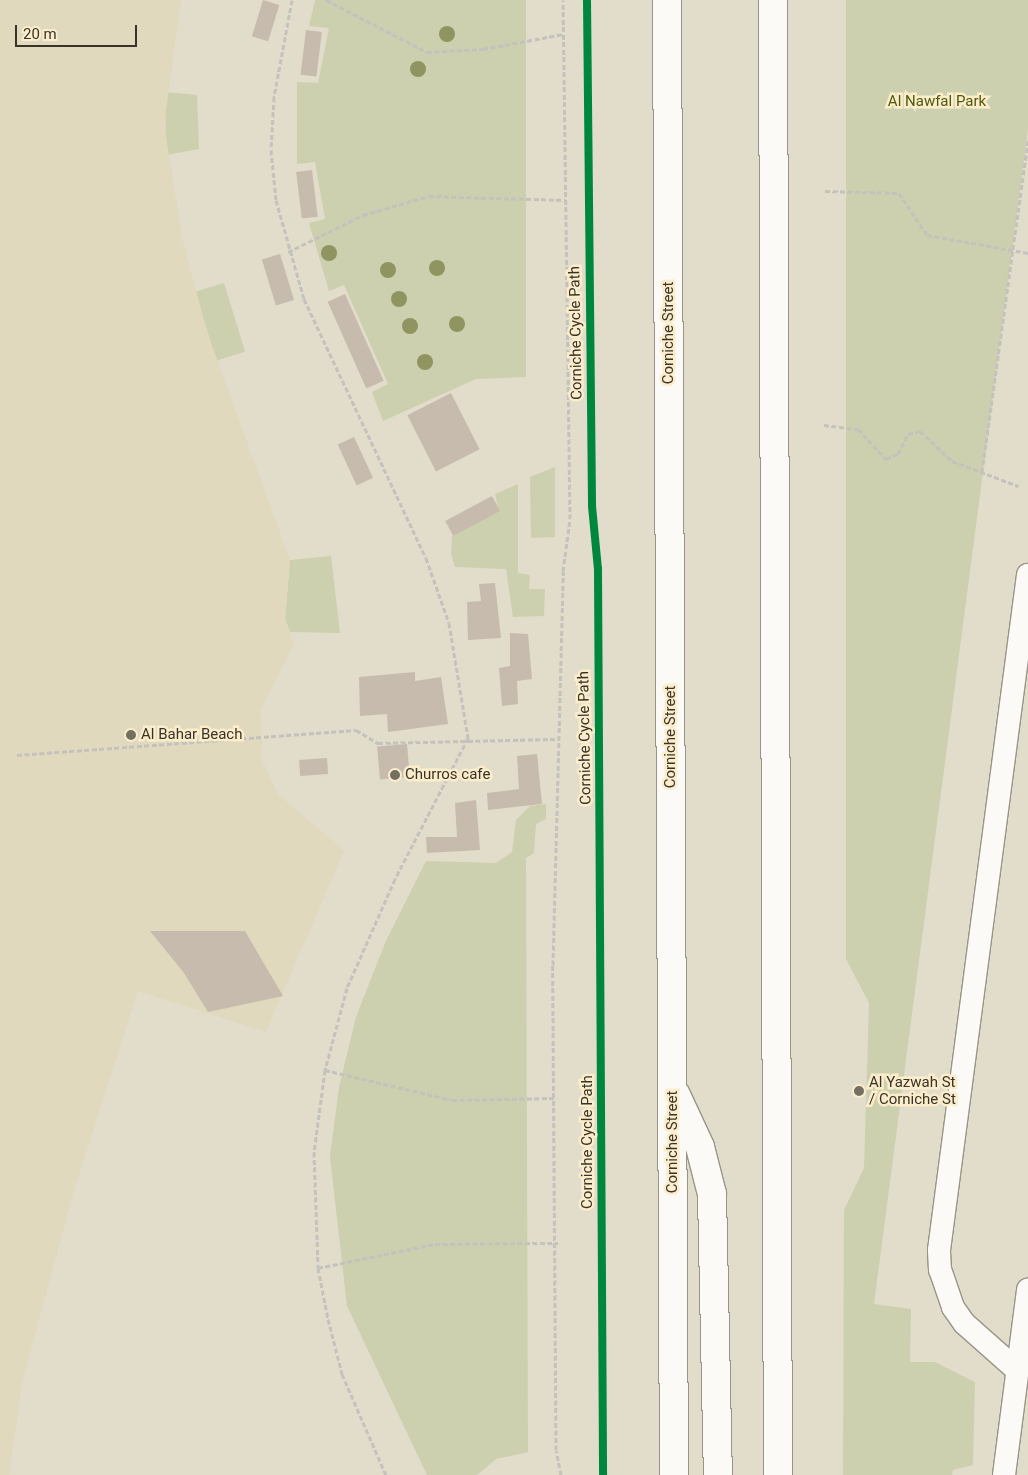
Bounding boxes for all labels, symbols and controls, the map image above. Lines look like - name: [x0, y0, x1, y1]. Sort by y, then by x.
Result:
- scale bar: [18, 15, 140, 47]
- text: 20 m: [23, 25, 57, 43]
- park label: Al Nawfal Park: [888, 93, 986, 111]
- street label: Corniche Cycle Path: [566, 266, 586, 400]
- street label: Corniche Street: [660, 282, 678, 384]
- street label: Corniche Cycle Path: [575, 671, 595, 805]
- street label: Corniche Street: [662, 686, 680, 788]
- place label: Al Bahar Beach: [141, 726, 242, 744]
- marker: Al Bahar Beach: [125, 729, 137, 741]
- place label: Churros cafe: [405, 766, 490, 784]
- marker: Churros cafe: [389, 769, 401, 781]
- place label: Al Yazwah St / Corniche St: [869, 1073, 956, 1108]
- street label: Corniche Cycle Path: [579, 1075, 597, 1209]
- marker: Al Yazwah St / Corniche St: [853, 1085, 865, 1097]
- street label: Corniche Street: [664, 1091, 682, 1193]

